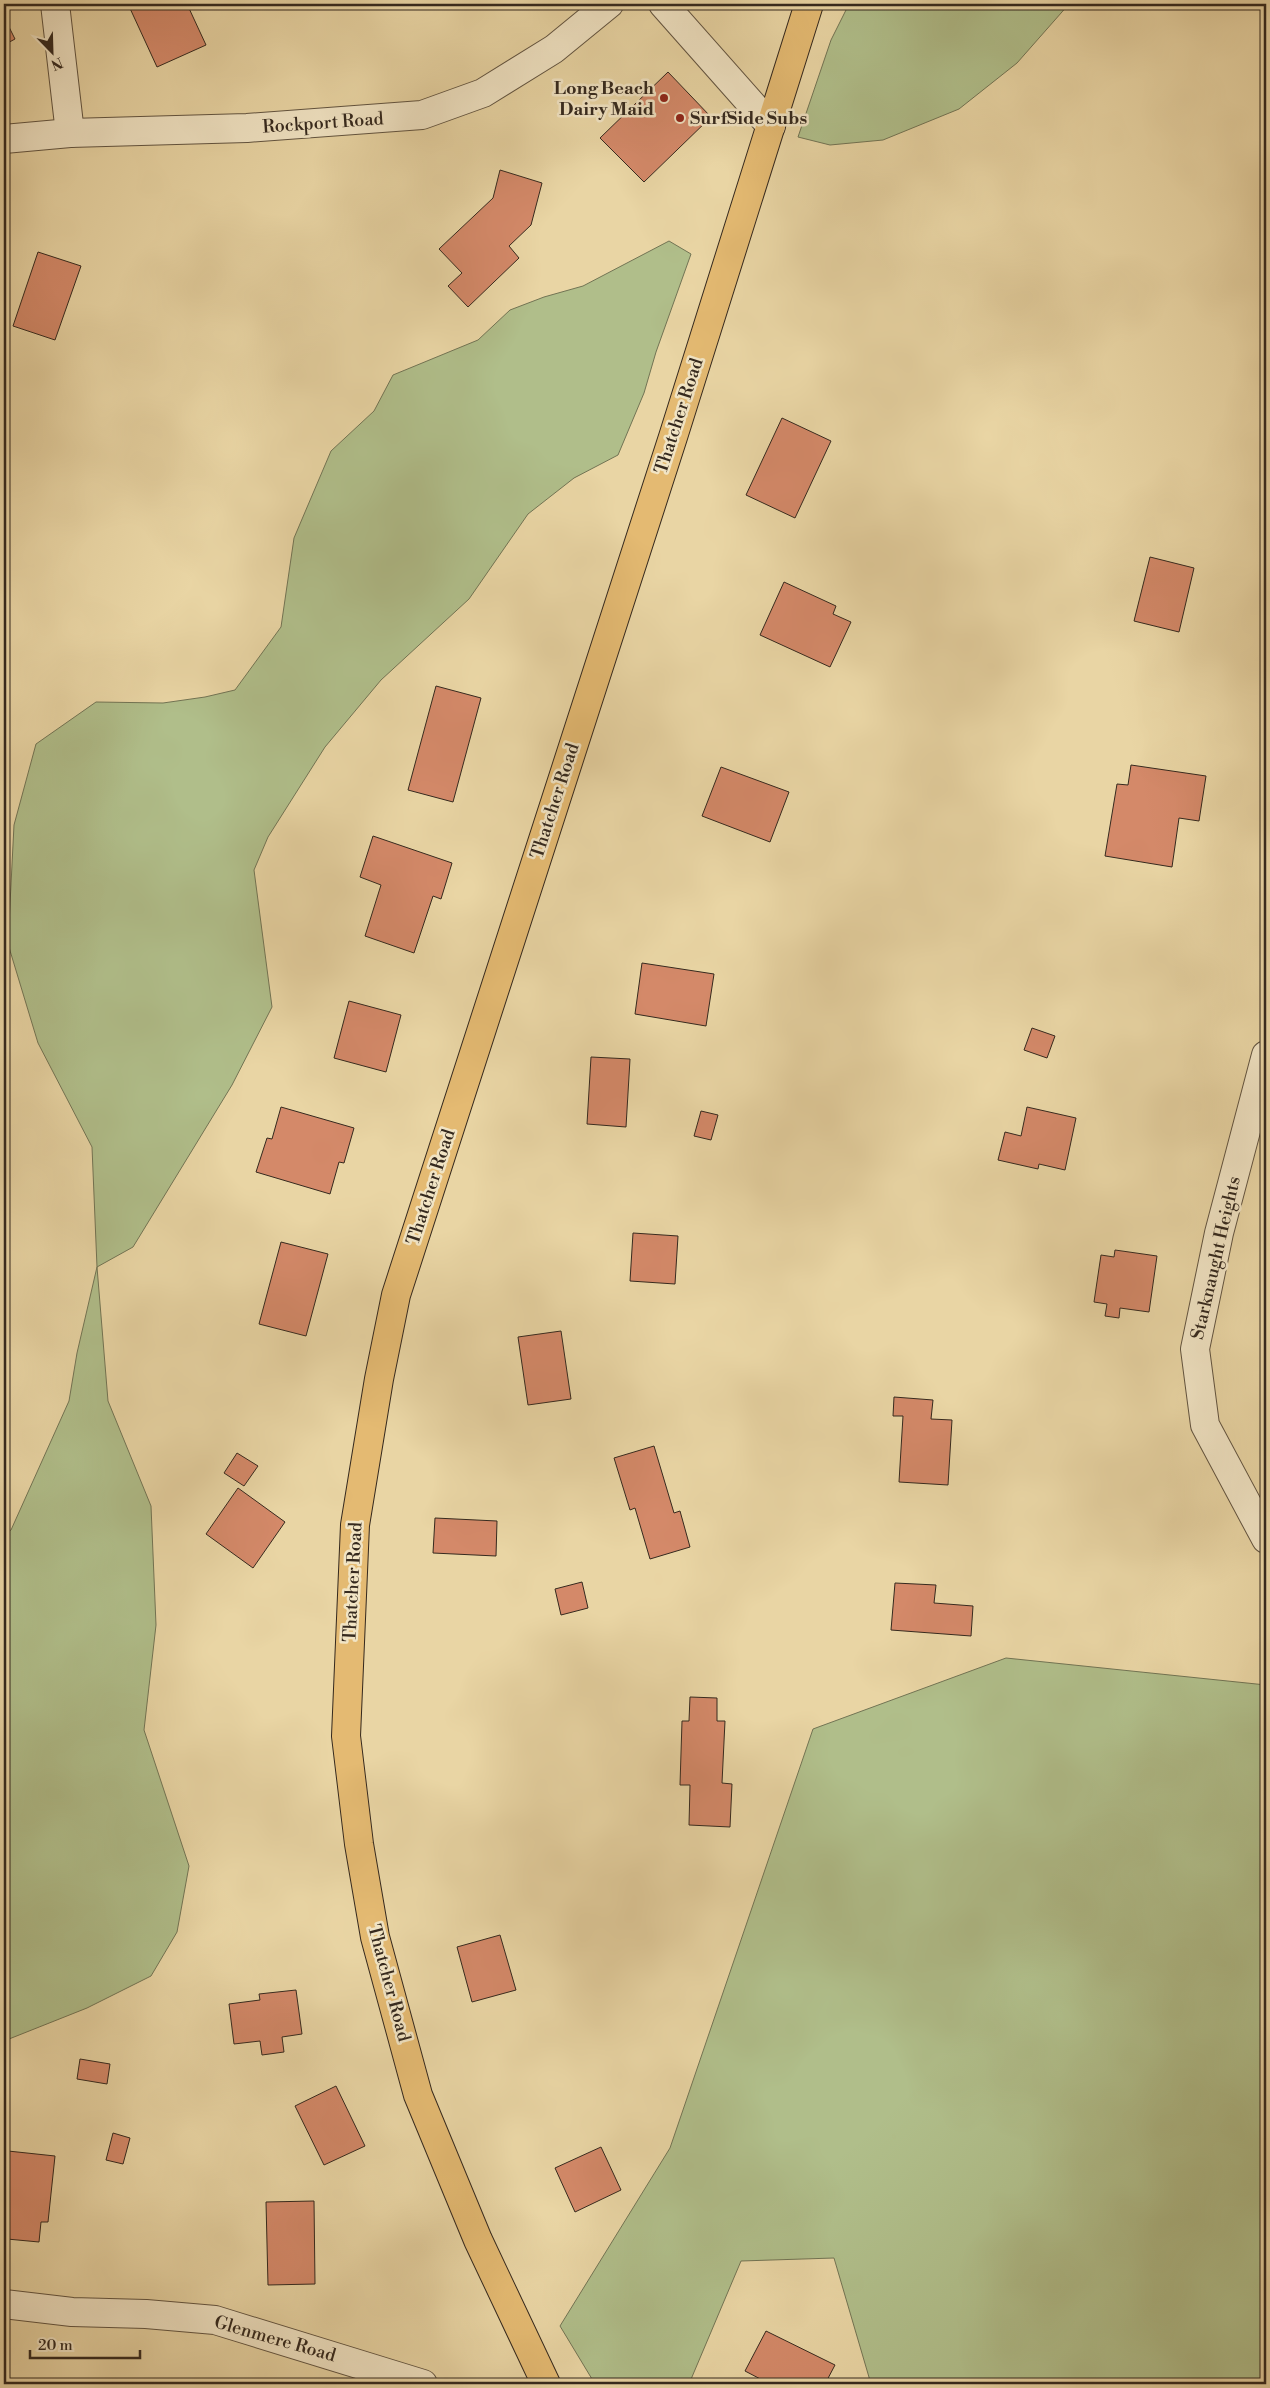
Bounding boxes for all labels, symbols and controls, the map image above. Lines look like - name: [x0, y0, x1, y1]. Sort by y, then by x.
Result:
- north arrow: [28, 28, 78, 78]
- text: N: [48, 53, 65, 73]
- place label: Long Beach Dairy Maid: [554, 77, 654, 121]
- marker: Long Beach Dairy Maid: [658, 92, 670, 104]
- street label: Rockport Road: [262, 107, 385, 139]
- place label: SurfSide Subs: [690, 107, 807, 130]
- marker: SurfSide Subs: [674, 112, 686, 124]
- street label: Thatcher Road: [649, 354, 709, 477]
- street label: Thatcher Road: [525, 739, 585, 862]
- street label: Thatcher Road: [401, 1125, 461, 1248]
- street label: Starknaught Heights: [1186, 1174, 1246, 1342]
- street label: Thatcher Road: [338, 1521, 368, 1643]
- street label: Thatcher Road: [362, 1922, 416, 2045]
- street label: Glenmere Road: [212, 2311, 339, 2368]
- scale bar: [30, 2328, 140, 2360]
- text: 20 m: [38, 2336, 73, 2355]

